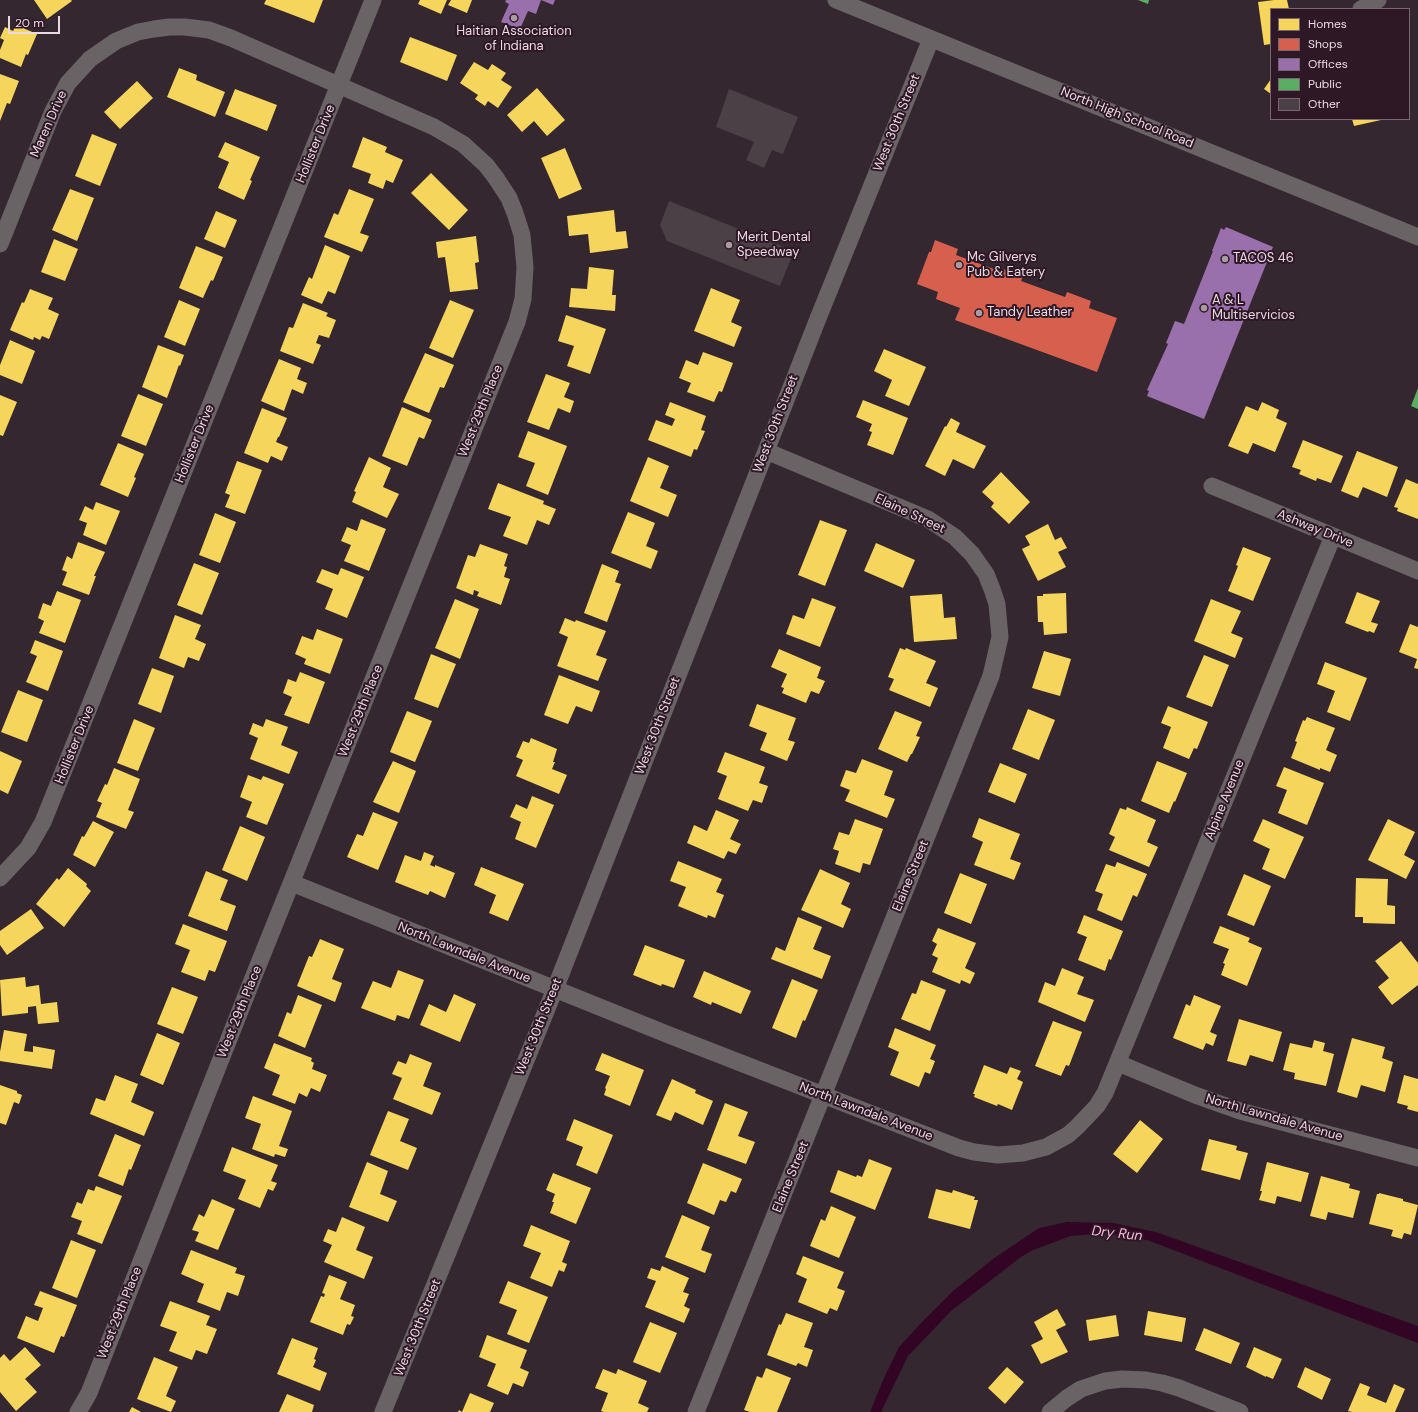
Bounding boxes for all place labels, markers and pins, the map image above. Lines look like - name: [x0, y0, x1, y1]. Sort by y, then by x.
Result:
- marker: Haitian Association of Indiana: [509, 13, 519, 23]
- place label: Haitian Association of Indiana: [456, 24, 572, 55]
- place label: Merit Dental Speedway: [737, 230, 811, 261]
- marker: Merit Dental Speedway: [724, 240, 734, 250]
- place label: Mc Gilverys Pub & Eatery: [967, 250, 1045, 281]
- place label: TACOS 46: [1233, 251, 1294, 267]
- marker: TACOS 46: [1220, 254, 1230, 264]
- marker: Mc Gilverys Pub & Eatery: [954, 260, 964, 270]
- place label: A & L Multiservicios: [1212, 293, 1295, 324]
- marker: A & L Multiservicios: [1199, 303, 1209, 313]
- place label: Tandy Leather: [987, 305, 1072, 321]
- marker: Tandy Leather: [974, 308, 984, 318]

